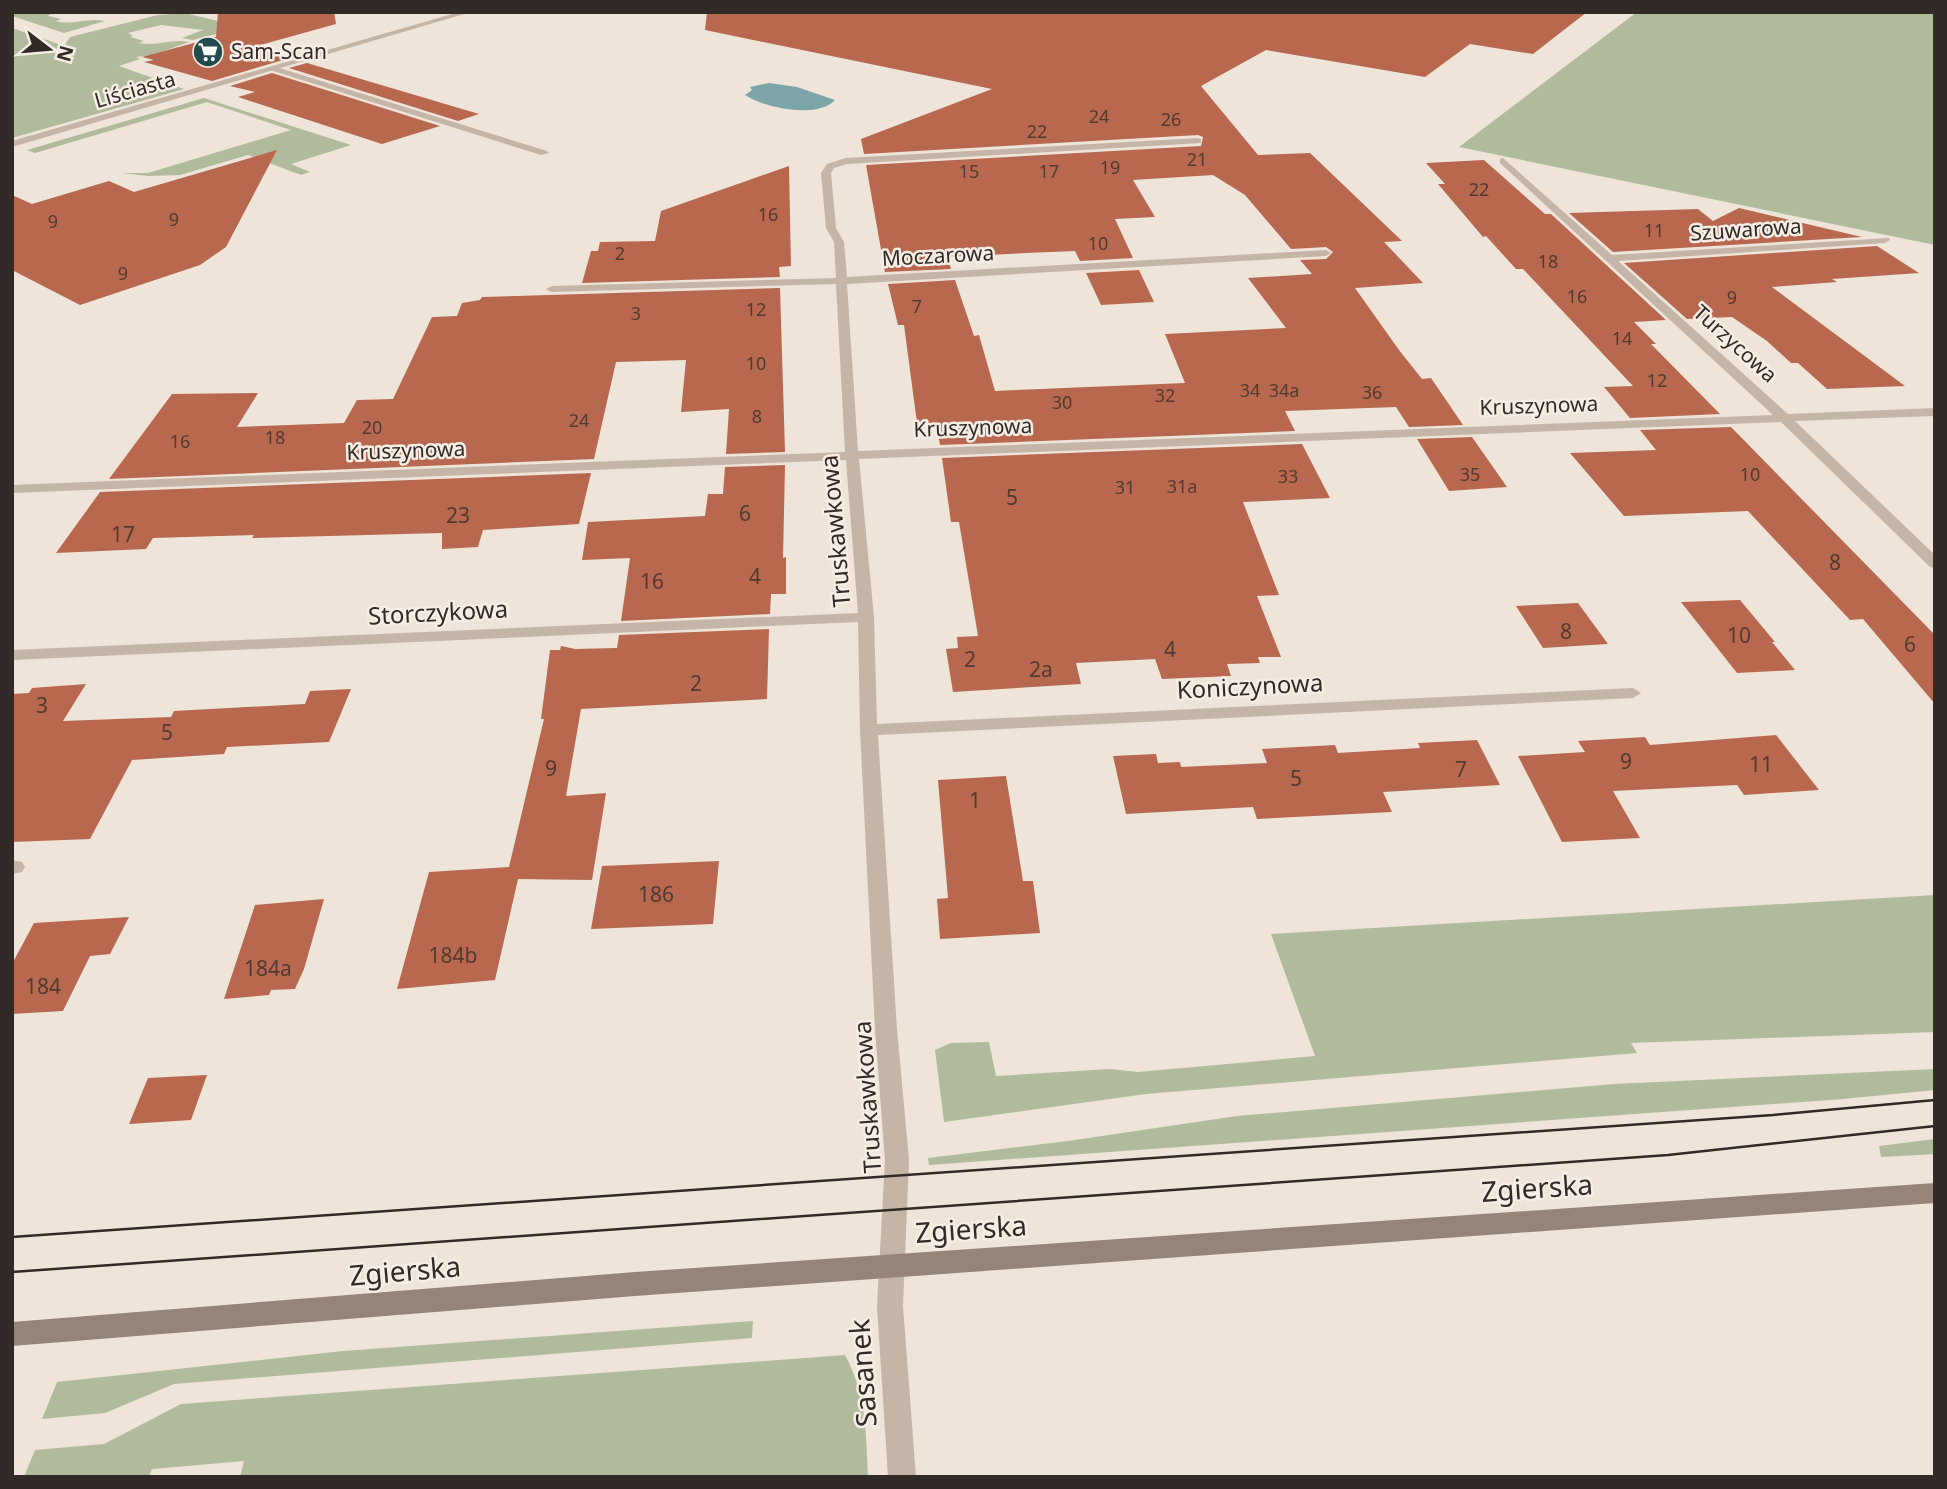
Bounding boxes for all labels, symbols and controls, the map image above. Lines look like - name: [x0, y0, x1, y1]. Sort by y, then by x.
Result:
- north arrow: [14, 14, 84, 84]
- supermarket icon: Sam-Scan: [191, 35, 225, 69]
- place label: Sam-Scan: [231, 37, 327, 65]
- text: N: [51, 43, 80, 65]
- street label: Liściasta: [91, 64, 179, 114]
- house number: 24: [1089, 104, 1109, 128]
- house number: 26: [1161, 107, 1181, 131]
- house number: 22: [1027, 119, 1047, 143]
- house number: 21: [1187, 147, 1207, 171]
- house number: 19: [1100, 155, 1120, 179]
- house number: 15: [959, 159, 979, 183]
- house number: 17: [1039, 159, 1059, 183]
- house number: 22: [1469, 177, 1489, 201]
- house number: 16: [758, 202, 778, 226]
- house number: 9: [169, 207, 179, 231]
- house number: 9: [48, 209, 58, 233]
- street label: Szuwarowa: [1689, 211, 1803, 247]
- house number: 11: [1644, 218, 1664, 242]
- house number: 10: [1088, 231, 1108, 255]
- street label: Moczarowa: [881, 238, 995, 272]
- house number: 2: [615, 241, 625, 265]
- house number: 18: [1538, 249, 1558, 273]
- house number: 9: [118, 261, 128, 285]
- house number: 16: [1567, 284, 1587, 308]
- house number: 9: [1727, 285, 1737, 309]
- house number: 7: [912, 294, 922, 318]
- house number: 12: [746, 297, 766, 321]
- street label: Turzycowa: [1688, 298, 1784, 388]
- house number: 3: [631, 301, 641, 325]
- house number: 14: [1612, 326, 1632, 350]
- house number: 10: [746, 351, 766, 375]
- house number: 12: [1647, 368, 1667, 392]
- house number: 34: [1240, 378, 1260, 402]
- house number: 34a: [1269, 378, 1299, 402]
- house number: 36: [1362, 380, 1382, 404]
- house number: 32: [1155, 383, 1175, 407]
- street label: Kruszynowa: [1479, 389, 1599, 421]
- house number: 30: [1052, 390, 1072, 414]
- house number: 8: [752, 404, 762, 428]
- house number: 24: [569, 408, 589, 432]
- street label: Kruszynowa: [913, 411, 1033, 443]
- house number: 20: [362, 415, 382, 439]
- house number: 18: [265, 425, 285, 449]
- house number: 16: [170, 429, 190, 453]
- street label: Kruszynowa: [346, 434, 466, 466]
- street label: Truskawkowa: [811, 454, 858, 609]
- house number: 35: [1460, 462, 1480, 486]
- house number: 10: [1740, 462, 1760, 486]
- house number: 33: [1278, 464, 1298, 488]
- house number: 31a: [1167, 474, 1197, 498]
- house number: 31: [1115, 475, 1135, 499]
- house number: 5: [1006, 483, 1018, 511]
- house number: 6: [739, 499, 751, 527]
- house number: 23: [446, 501, 470, 529]
- house number: 17: [111, 520, 135, 548]
- house number: 8: [1829, 548, 1841, 576]
- house number: 4: [749, 562, 761, 590]
- house number: 16: [640, 567, 664, 595]
- street label: Storczykowa: [367, 591, 509, 632]
- house number: 8: [1560, 617, 1572, 645]
- house number: 10: [1727, 621, 1751, 649]
- house number: 6: [1904, 630, 1916, 658]
- house number: 4: [1164, 635, 1176, 663]
- house number: 2: [964, 645, 976, 673]
- house number: 2a: [1029, 655, 1053, 683]
- street label: Koniczynowa: [1176, 665, 1324, 706]
- house number: 2: [690, 669, 702, 697]
- house number: 3: [36, 691, 48, 719]
- house number: 5: [161, 718, 173, 746]
- house number: 9: [1620, 747, 1632, 775]
- house number: 11: [1749, 750, 1773, 778]
- house number: 9: [545, 754, 557, 782]
- house number: 7: [1455, 755, 1467, 783]
- house number: 5: [1290, 764, 1302, 792]
- house number: 1: [969, 786, 981, 814]
- house number: 186: [638, 880, 674, 908]
- house number: 184b: [429, 941, 477, 969]
- house number: 184a: [244, 954, 292, 982]
- house number: 184: [25, 972, 61, 1000]
- street label: Truskawkowa: [845, 1020, 888, 1174]
- street label: Zgierska: [1480, 1164, 1594, 1210]
- street label: Zgierska: [914, 1205, 1028, 1251]
- street label: Zgierska: [348, 1246, 462, 1294]
- street label: Sasanek: [839, 1318, 885, 1428]

